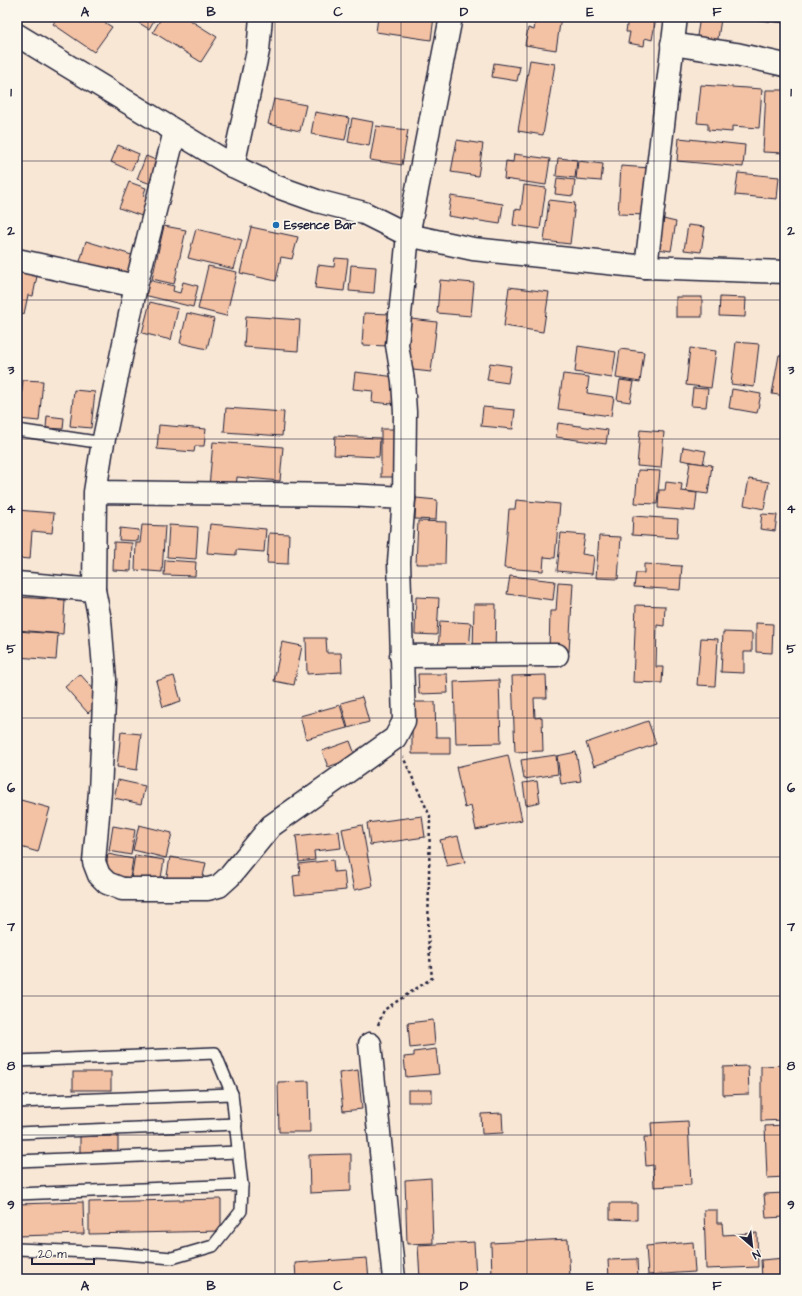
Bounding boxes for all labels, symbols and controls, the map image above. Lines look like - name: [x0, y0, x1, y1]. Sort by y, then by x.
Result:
- text: A: [81, 3, 90, 21]
- text: B: [206, 3, 216, 21]
- text: C: [333, 3, 343, 21]
- text: D: [460, 3, 469, 21]
- text: E: [586, 3, 594, 21]
- text: F: [712, 3, 722, 21]
- text: 1: [10, 83, 12, 101]
- text: 1: [790, 83, 792, 101]
- place label: Essence Bar: [284, 217, 356, 234]
- marker: Essence Bar: [271, 220, 281, 230]
- text: 2: [6, 222, 15, 240]
- text: 2: [786, 222, 795, 240]
- text: 3: [7, 361, 15, 379]
- text: 3: [787, 361, 795, 379]
- text: 4: [7, 500, 16, 518]
- text: 4: [787, 500, 796, 518]
- text: 5: [6, 640, 16, 658]
- text: 5: [786, 640, 796, 658]
- text: 6: [7, 779, 16, 797]
- text: 6: [787, 779, 796, 797]
- text: 7: [6, 918, 16, 936]
- text: 7: [786, 918, 796, 936]
- text: 8: [7, 1057, 16, 1075]
- text: 8: [787, 1057, 796, 1075]
- text: 9: [7, 1196, 15, 1214]
- text: 9: [787, 1196, 795, 1214]
- north arrow: [732, 1226, 772, 1266]
- scale bar: [32, 1240, 94, 1266]
- text: 20 m: [38, 1246, 67, 1263]
- text: N: [750, 1246, 763, 1263]
- text: A: [81, 1277, 90, 1295]
- text: B: [206, 1277, 216, 1295]
- text: C: [333, 1277, 343, 1295]
- text: D: [460, 1277, 469, 1295]
- text: E: [586, 1277, 594, 1295]
- text: F: [712, 1277, 722, 1295]

